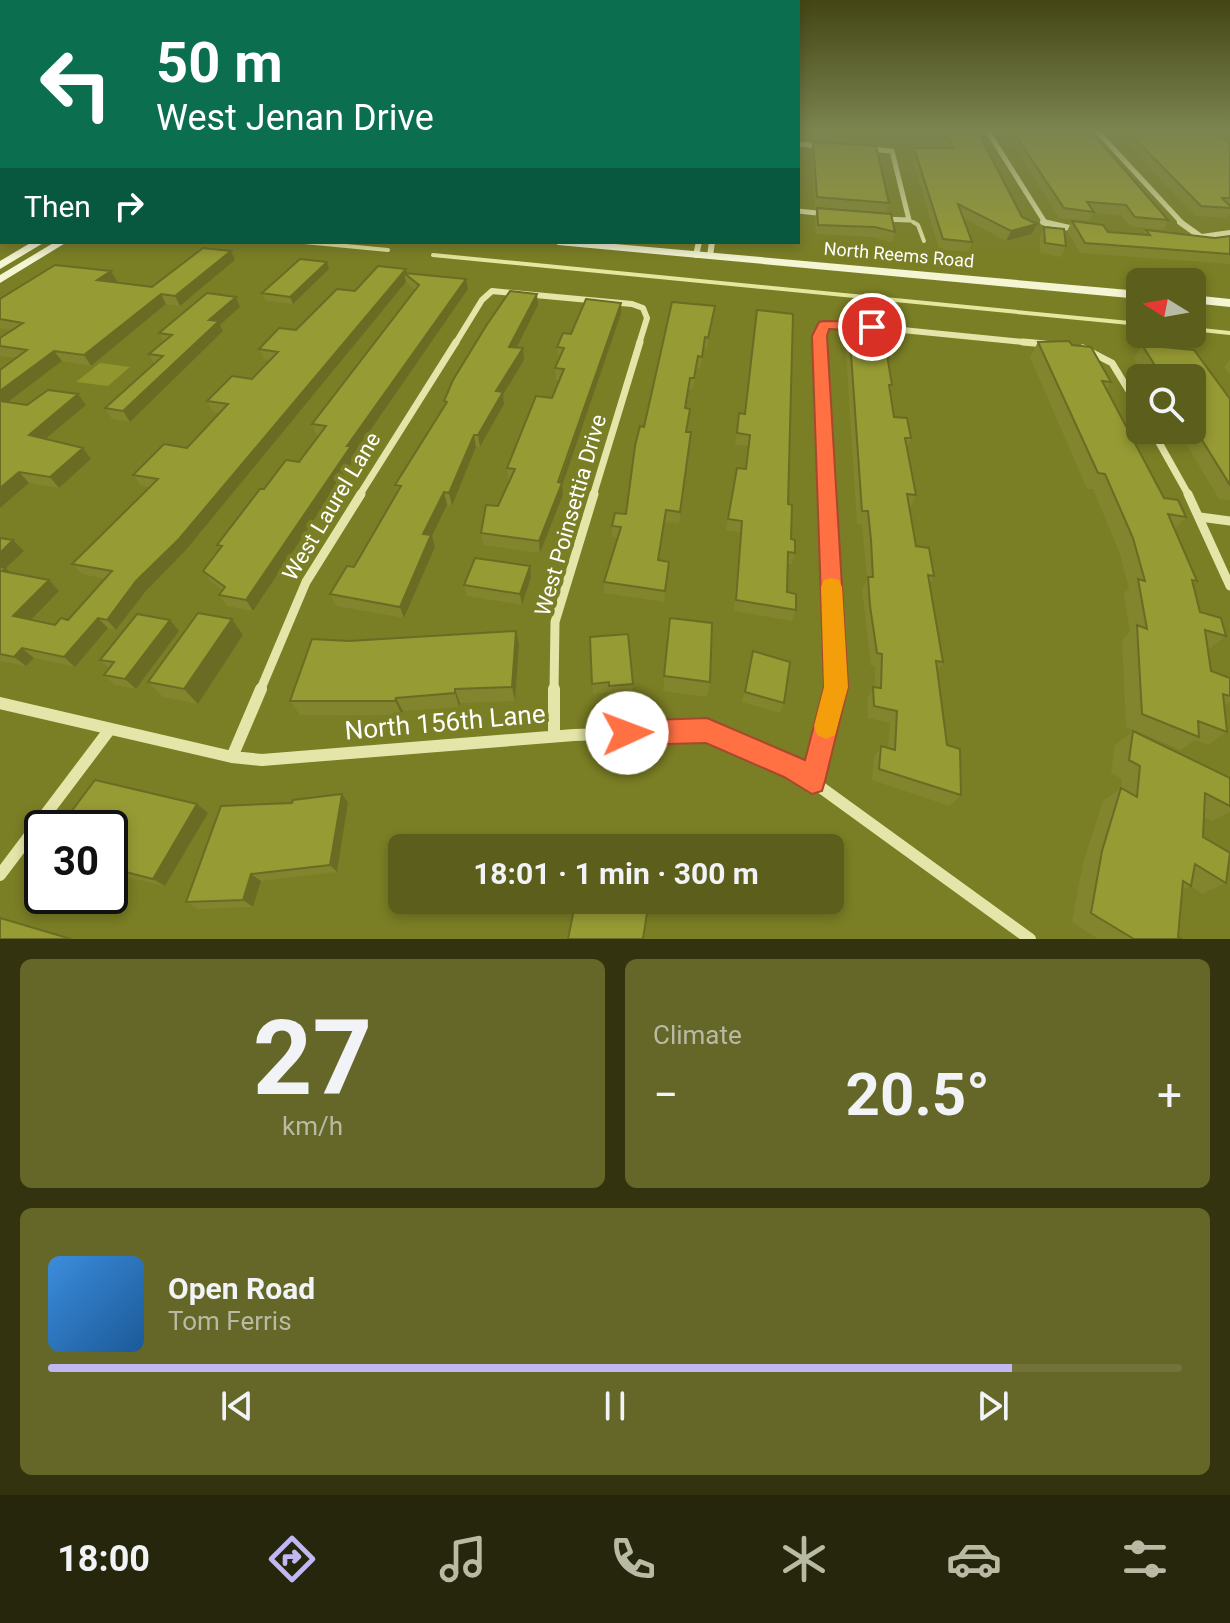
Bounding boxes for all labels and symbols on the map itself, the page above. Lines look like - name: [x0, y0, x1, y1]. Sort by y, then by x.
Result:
- street label: North Reems Road: [823, 237, 975, 272]
- north arrow: [1126, 268, 1206, 348]
- pin: [838, 293, 906, 361]
- street label: West Poinsettia Drive: [530, 412, 611, 619]
- street label: West Laurel Lane: [277, 428, 385, 585]
- position arrow: [585, 691, 669, 775]
- street label: North 156th Lane: [343, 698, 547, 746]
- speed limit sign: 30: [24, 810, 128, 914]

